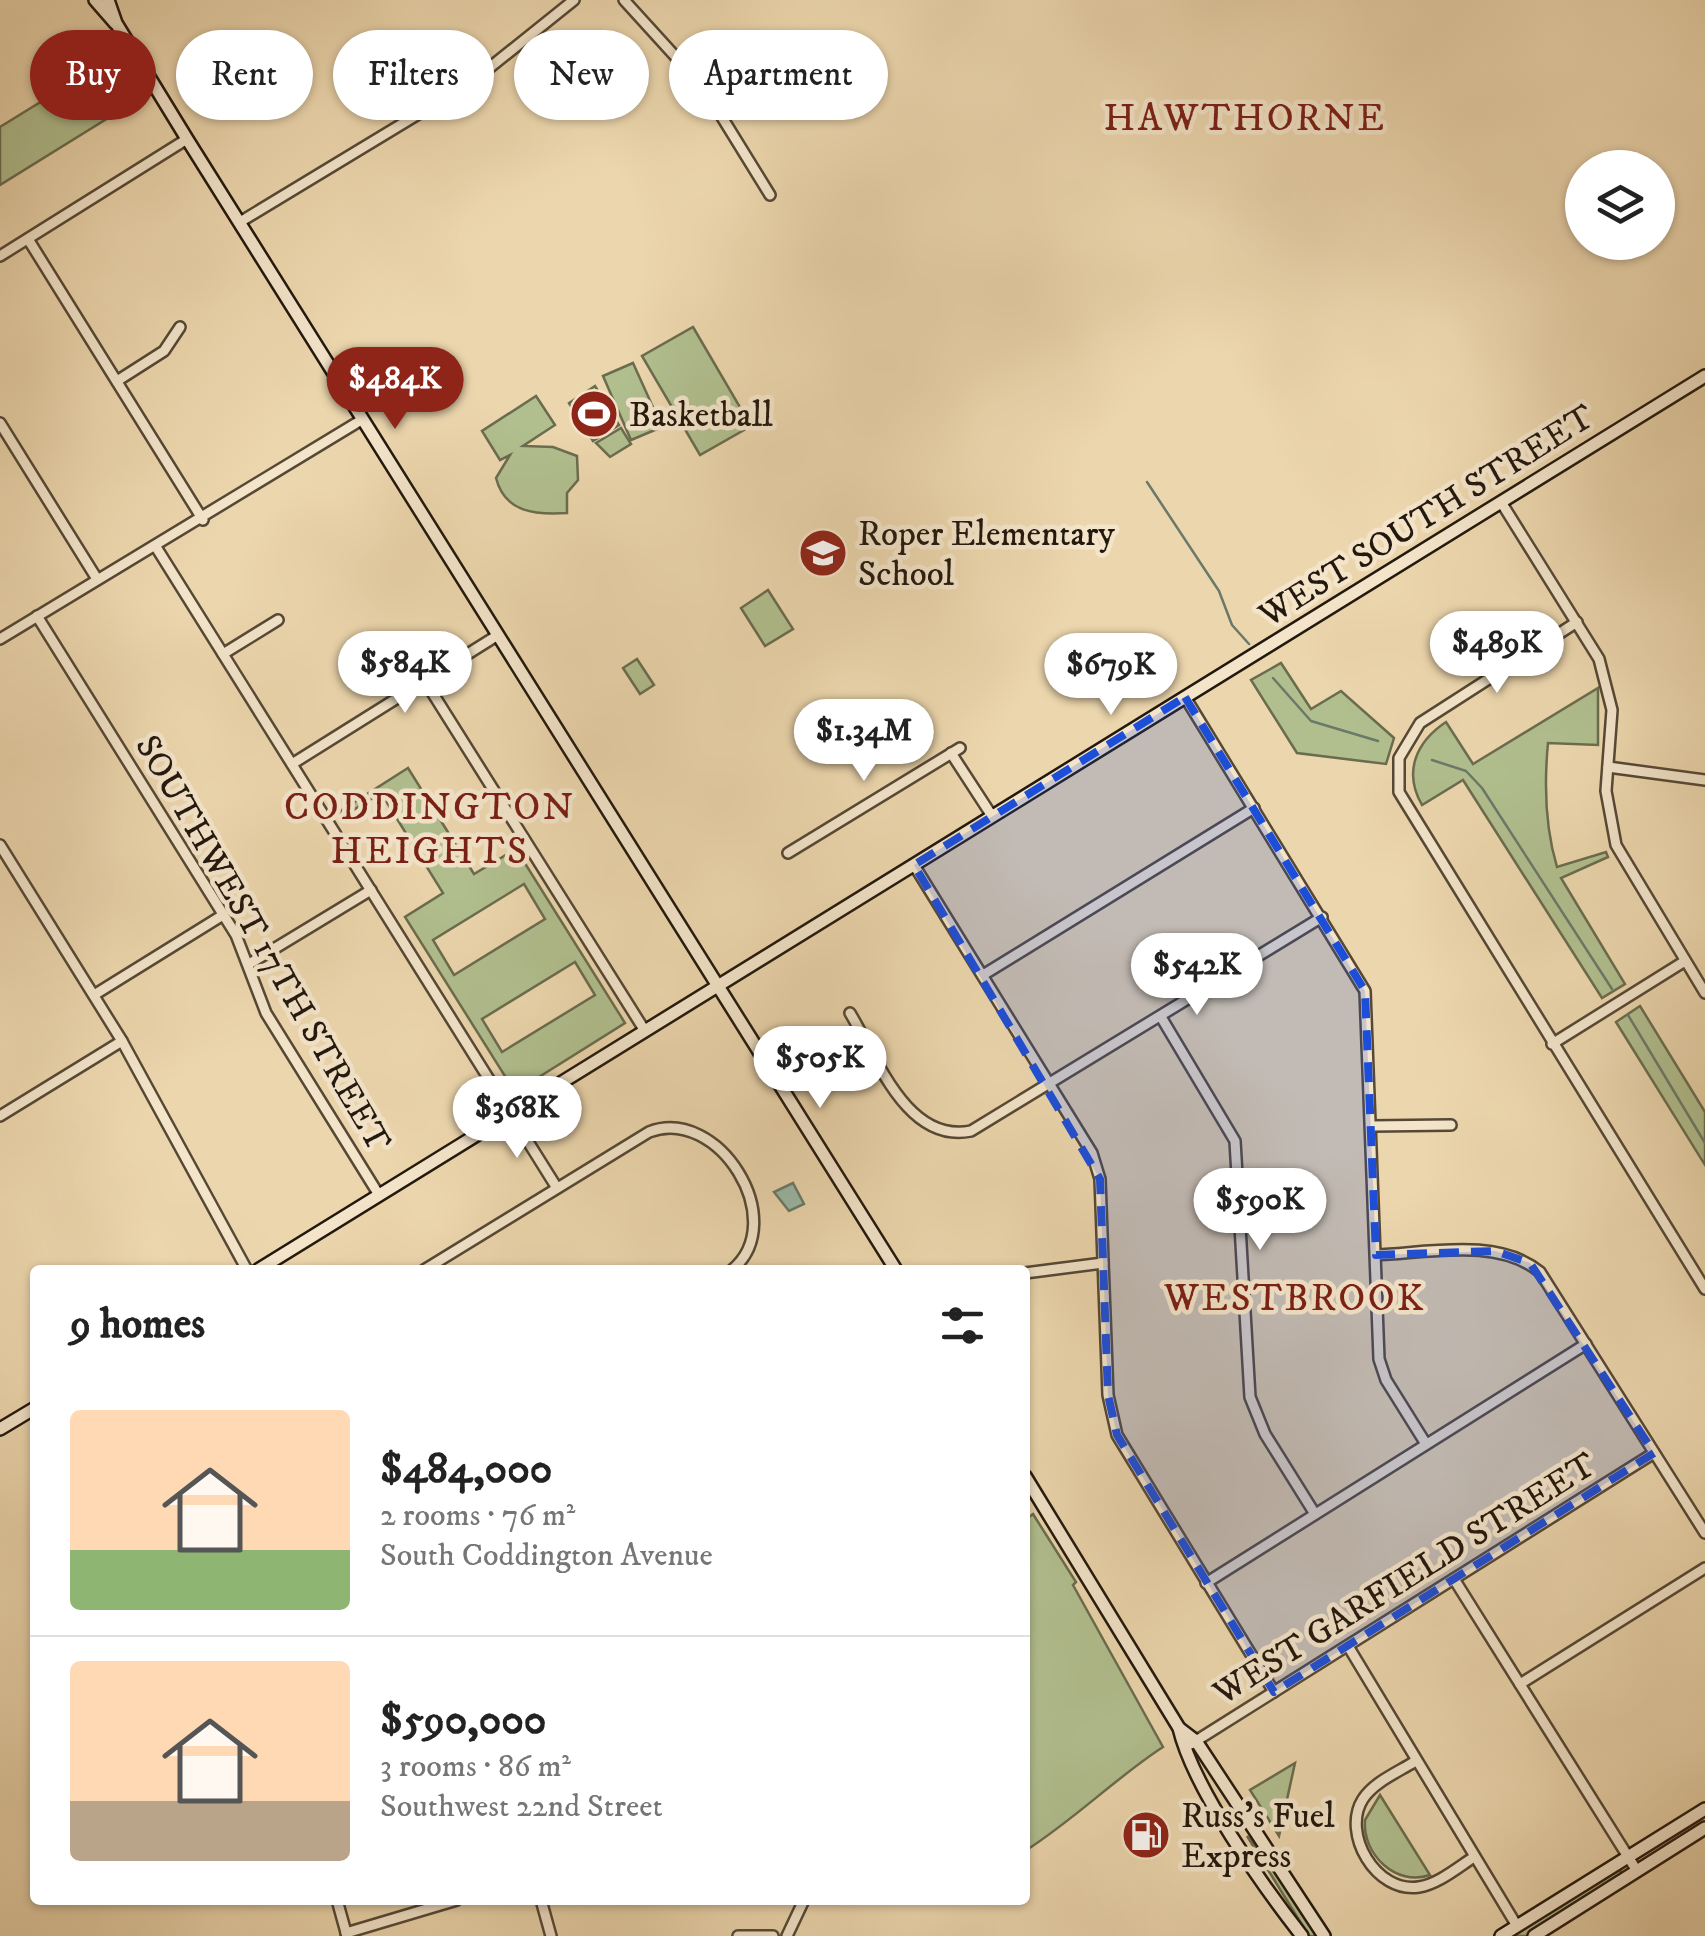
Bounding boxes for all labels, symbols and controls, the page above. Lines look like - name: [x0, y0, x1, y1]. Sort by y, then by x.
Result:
- chip: Buy: [30, 30, 156, 120]
- chip: Rent: [176, 30, 313, 120]
- chip: Filters: [333, 30, 494, 120]
- chip: New: [514, 30, 649, 120]
- chip: Apartment: [669, 30, 888, 120]
- district label: HAWTHORNE: [1103, 95, 1387, 143]
- map controls: [1565, 150, 1675, 260]
- button: layers: [1565, 150, 1675, 260]
- pin: $484K: [325, 347, 465, 432]
- text: $484K: [349, 359, 441, 399]
- sports icon: Basketball: [568, 388, 620, 440]
- place label: Basketball: [629, 394, 773, 438]
- street label: WEST SOUTH STREET: [1251, 395, 1603, 638]
- place label: Roper Elementary School: [858, 513, 1115, 597]
- school or university icon: Roper Elementary School: [797, 527, 849, 579]
- pin: $489K: [1427, 611, 1567, 696]
- text: $489K: [1452, 623, 1542, 663]
- pin: $584K: [335, 631, 475, 716]
- pin: $679K: [1041, 633, 1181, 718]
- text: $584K: [360, 643, 450, 683]
- text: $679K: [1066, 645, 1156, 685]
- pin: $1.34M: [783, 699, 945, 784]
- text: $1.34M: [816, 711, 912, 751]
- street label: SOUTHWEST 17TH STREET: [125, 728, 400, 1161]
- district label: CODDINGTON HEIGHTS: [284, 784, 576, 876]
- pin: $542K: [1127, 933, 1267, 1018]
- text: $542K: [1153, 945, 1241, 985]
- pin: $505K: [750, 1026, 890, 1111]
- text: $505K: [776, 1038, 864, 1078]
- pin: $368K: [447, 1076, 587, 1161]
- text: $368K: [475, 1088, 559, 1128]
- pin: $590K: [1190, 1168, 1330, 1253]
- text: $590K: [1215, 1180, 1305, 1220]
- district label: WESTBROOK: [1163, 1275, 1426, 1323]
- icon: filters: [935, 1298, 990, 1353]
- text: 9 homes: [70, 1299, 205, 1351]
- street label: WEST GARFIELD STREET: [1205, 1443, 1605, 1716]
- text: $484,000: [380, 1444, 552, 1496]
- icon: home: [150, 1450, 270, 1570]
- text: 2 rooms · 76 m²: [380, 1496, 575, 1536]
- text: South Coddington Avenue: [380, 1536, 713, 1576]
- text: $590,000: [380, 1695, 546, 1747]
- icon: home: [150, 1701, 270, 1821]
- text: 3 rooms · 86 m²: [380, 1747, 571, 1787]
- text: Southwest 22nd Street: [380, 1787, 663, 1827]
- place label: Russ's Fuel Express: [1181, 1795, 1335, 1879]
- fuel station icon: Russ's Fuel Express: [1120, 1809, 1172, 1861]

